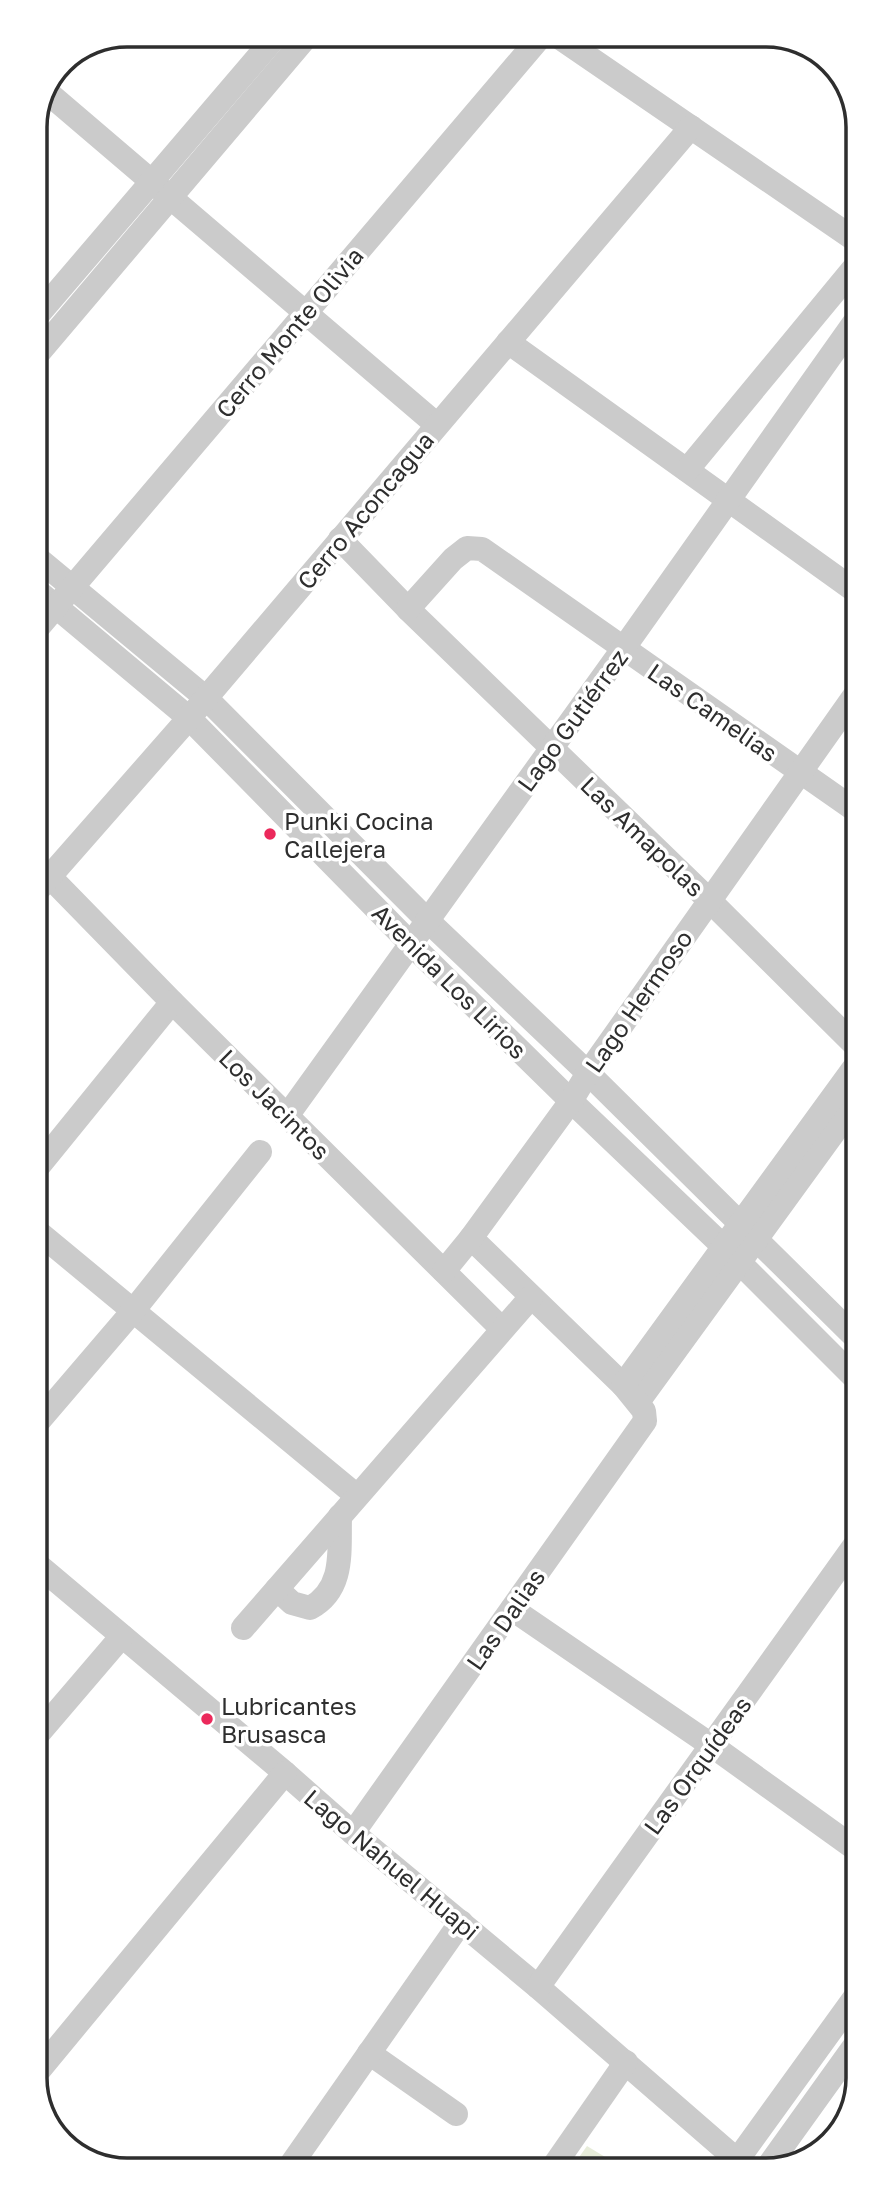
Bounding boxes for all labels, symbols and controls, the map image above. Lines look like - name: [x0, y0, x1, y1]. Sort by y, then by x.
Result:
- street label: Cerro Monte Olivia: [209, 241, 369, 423]
- street label: Cerro Aconcagua: [291, 425, 439, 595]
- street label: Lago Gutiérrez: [511, 643, 633, 797]
- street label: Las Camelias: [643, 657, 783, 767]
- street label: Las Amapolas: [575, 770, 711, 902]
- place label: Punki Cocina Callejera: [284, 806, 434, 863]
- marker: Punki Cocina Callejera: [262, 826, 278, 842]
- street label: Avenida Los Lirios: [367, 898, 533, 1064]
- street label: Lago Hermoso: [578, 924, 698, 1078]
- street label: Los Jacintos: [214, 1043, 336, 1165]
- street label: Las Dalias: [460, 1563, 550, 1675]
- street label: Las Orquídeas: [637, 1690, 757, 1840]
- place label: Lubricantes Brusasca: [221, 1691, 357, 1748]
- marker: Lubricantes Brusasca: [199, 1711, 215, 1727]
- street label: Lago Nahuel Huapi: [299, 1783, 485, 1945]

